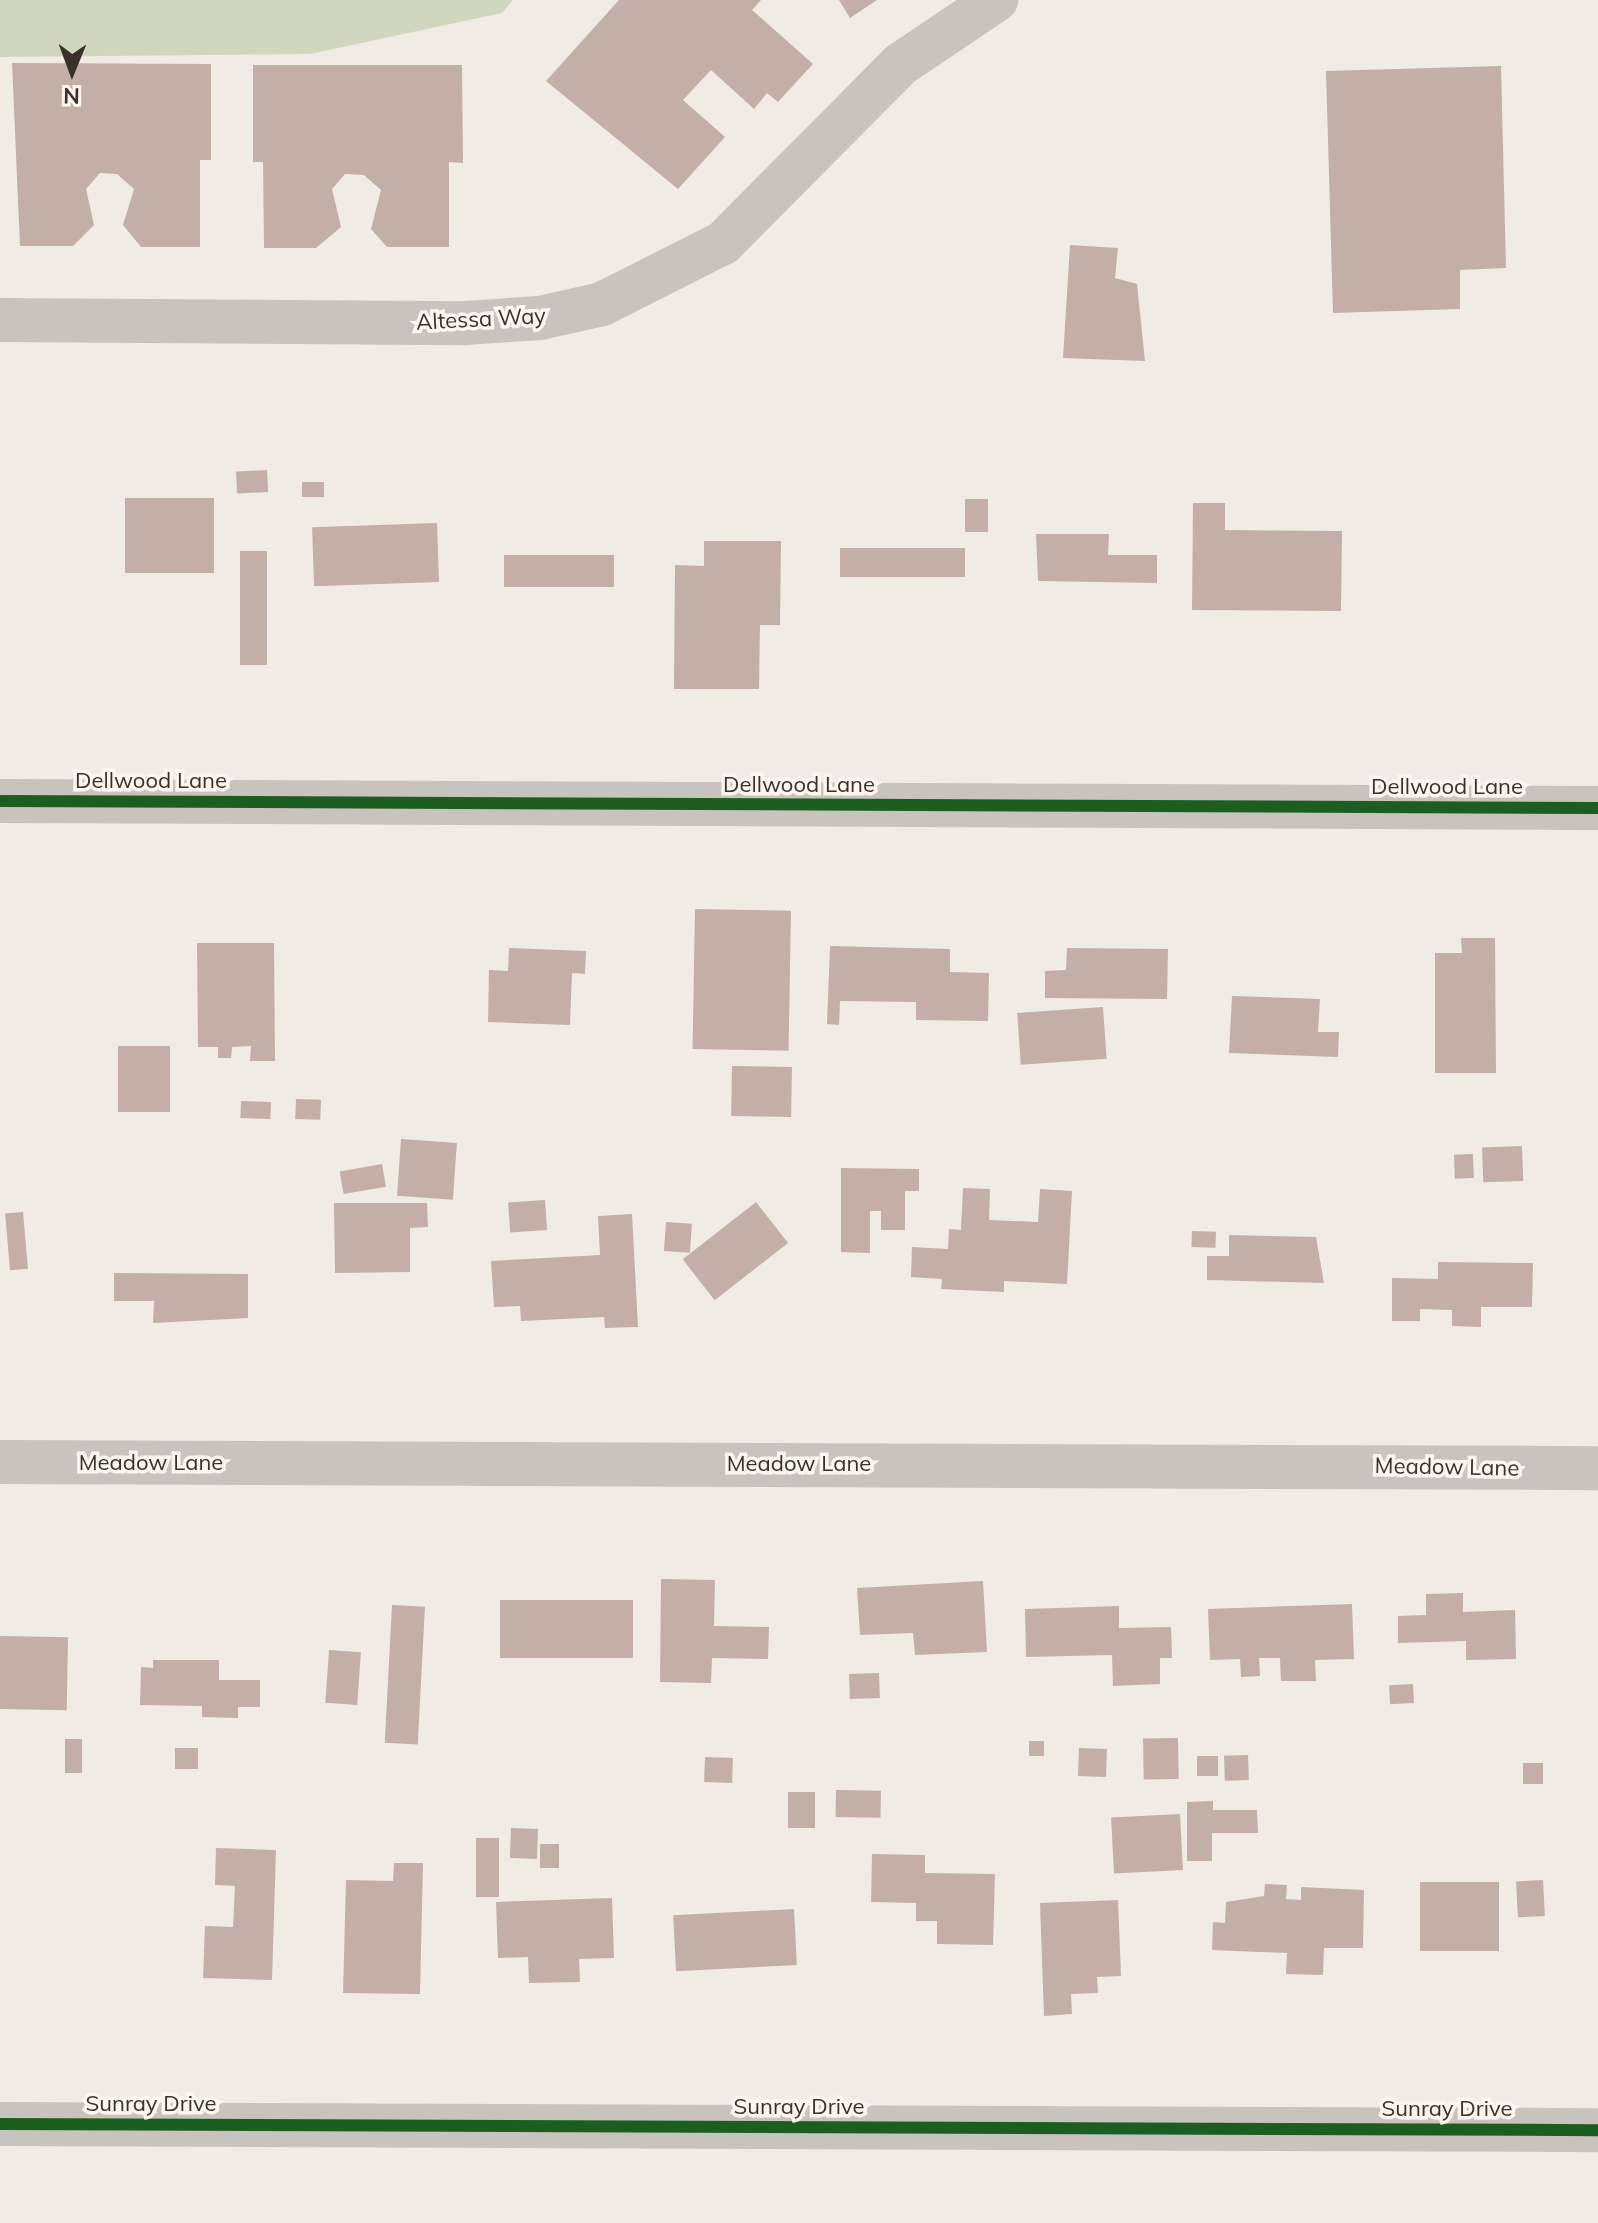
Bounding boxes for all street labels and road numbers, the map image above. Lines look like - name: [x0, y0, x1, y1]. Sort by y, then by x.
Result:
- street label: Altessa Way: [416, 302, 546, 336]
- street label: Dellwood Lane: [75, 768, 227, 794]
- street label: Dellwood Lane: [723, 772, 875, 798]
- street label: Dellwood Lane: [1371, 774, 1523, 800]
- street label: Meadow Lane: [79, 1450, 223, 1476]
- street label: Meadow Lane: [727, 1451, 871, 1477]
- street label: Meadow Lane: [1375, 1453, 1519, 1481]
- street label: Sunray Drive: [86, 2091, 216, 2117]
- street label: Sunray Drive: [734, 2094, 864, 2120]
- street label: Sunray Drive: [1382, 2096, 1512, 2122]

